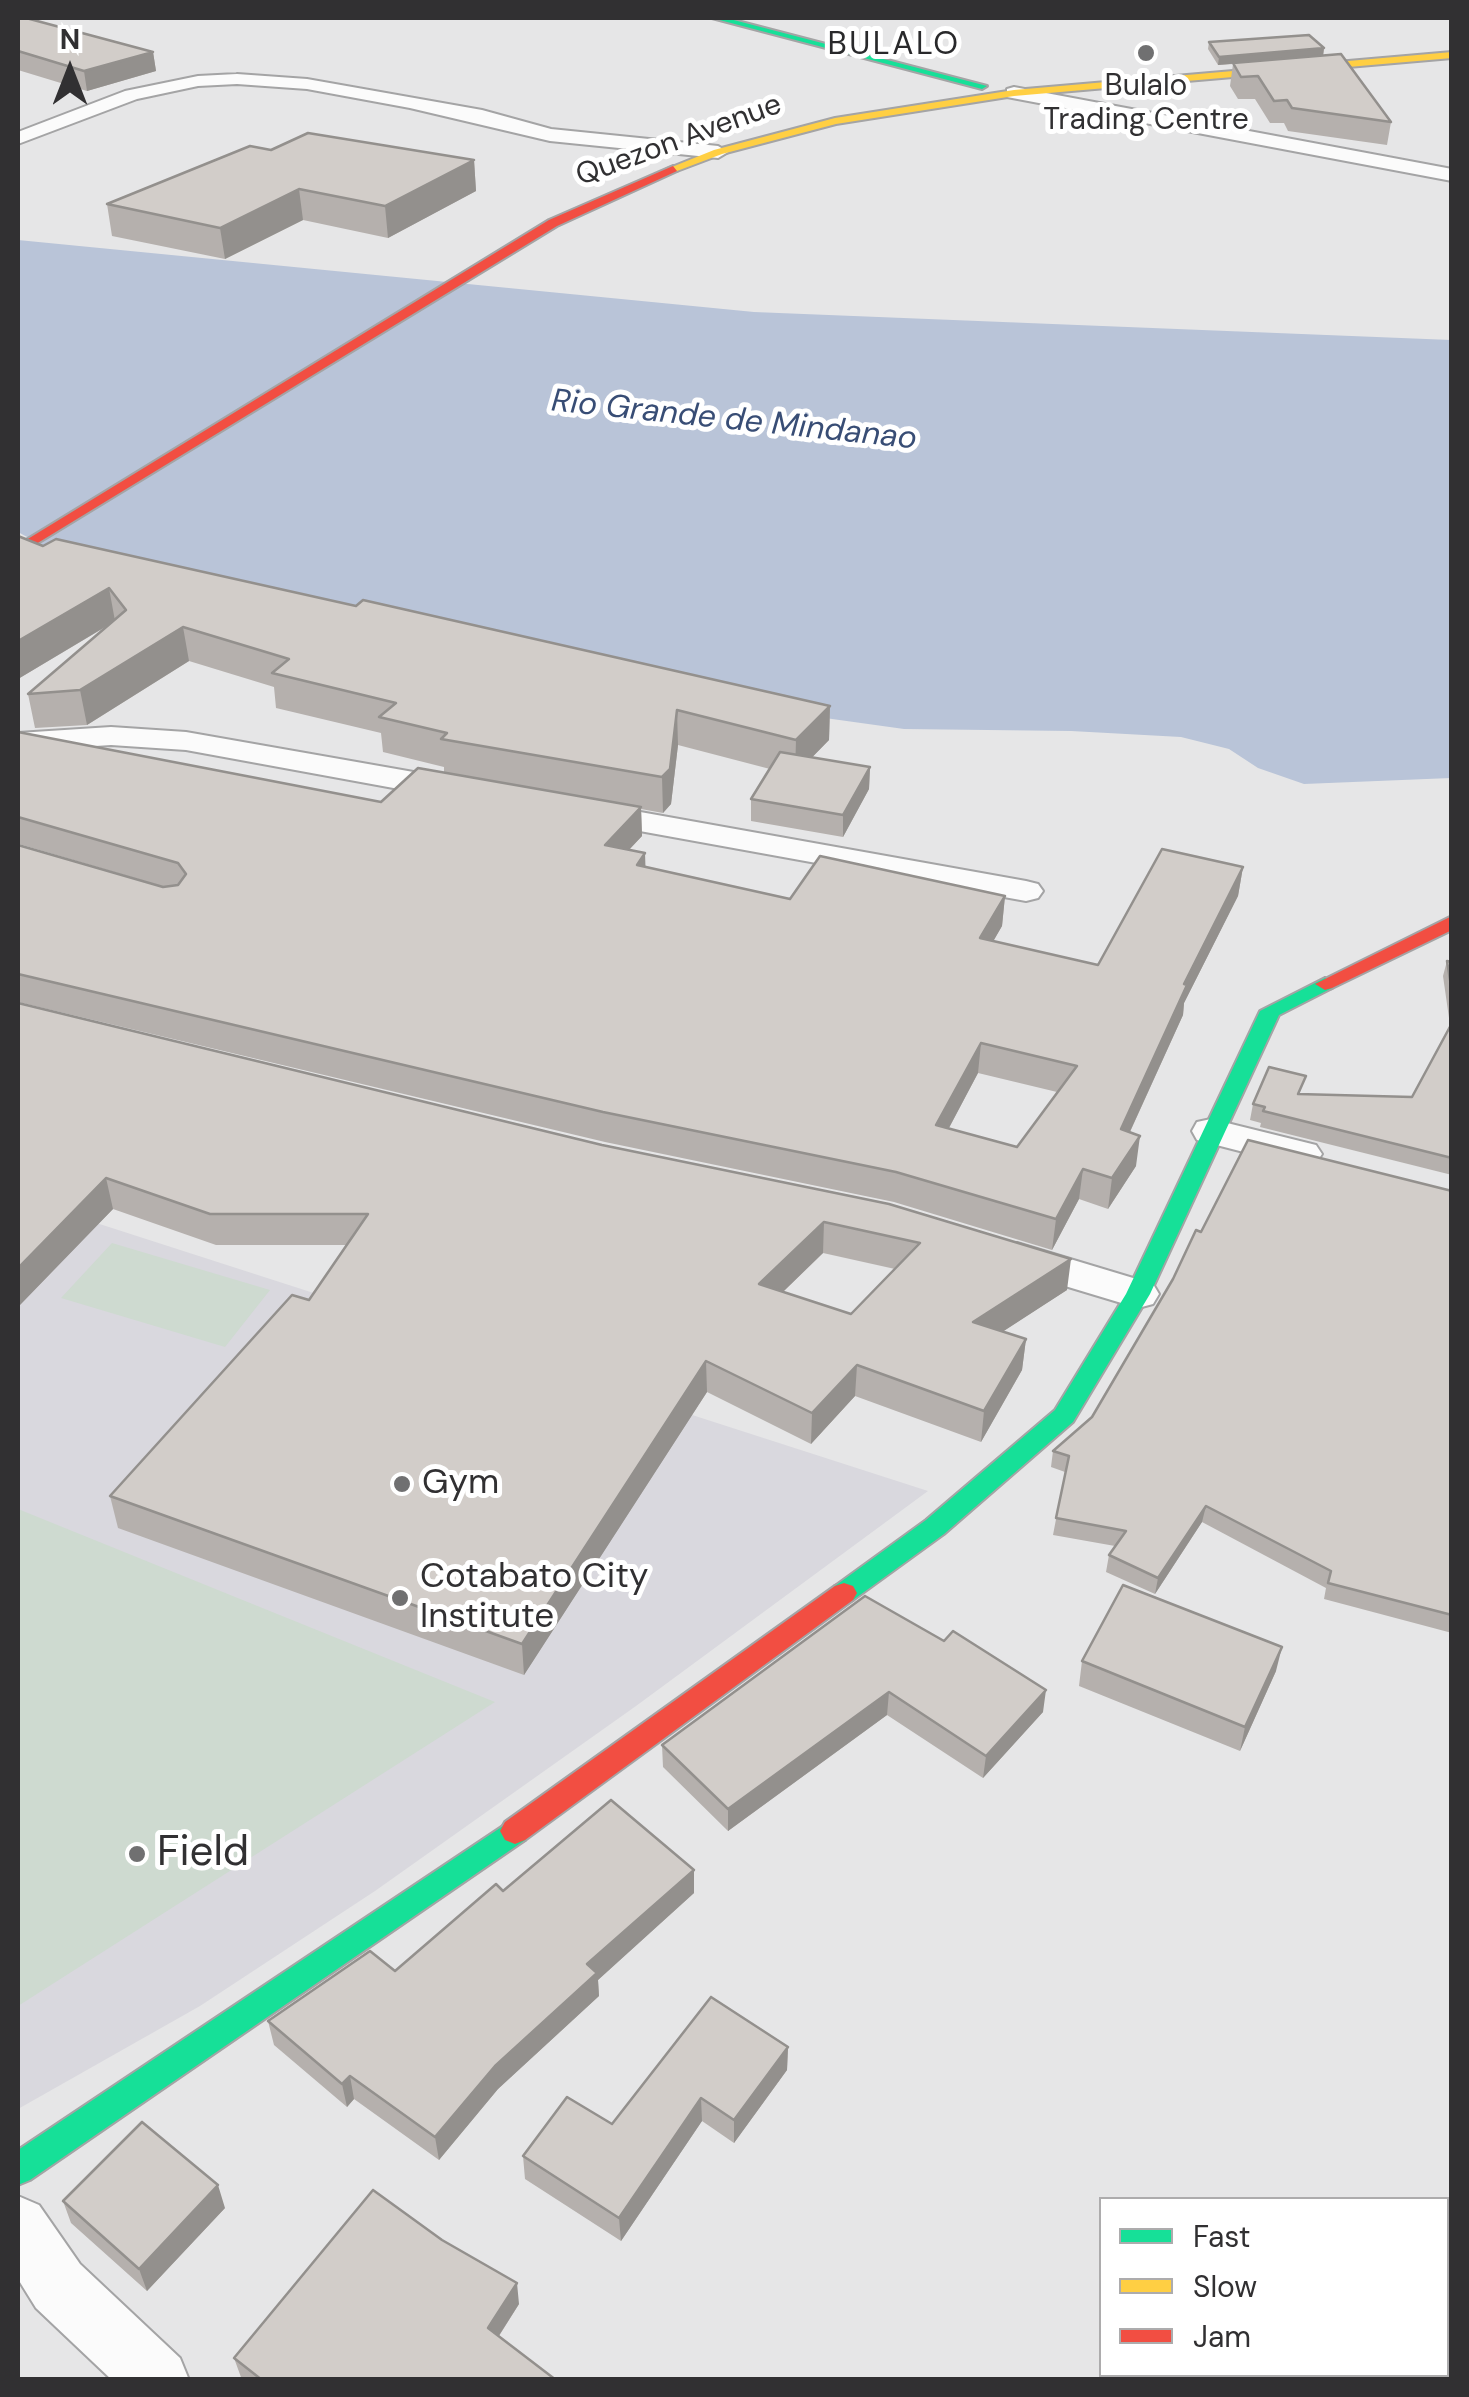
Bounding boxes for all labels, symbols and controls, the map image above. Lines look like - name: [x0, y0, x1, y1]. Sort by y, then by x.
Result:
- north arrow: [20, 20, 120, 120]
- text: N: [60, 21, 80, 58]
- district label: BULALO: [828, 27, 960, 65]
- marker: Bulalo Trading Centre: [1135, 42, 1157, 64]
- place label: Bulalo Trading Centre: [1043, 69, 1249, 140]
- street label: Quezon Avenue: [571, 87, 787, 195]
- water label: Rio Grande de Mindanao: [549, 383, 919, 459]
- place label: Gym: [422, 1463, 499, 1505]
- marker: Gym: [391, 1473, 413, 1495]
- place label: Cotabato City Institute: [420, 1557, 648, 1639]
- marker: Cotabato City Institute: [389, 1587, 411, 1609]
- place label: Field: [157, 1829, 249, 1879]
- marker: Field: [126, 1843, 148, 1865]
- legend: [1099, 2197, 1449, 2377]
- text: Fast: [1193, 2217, 1251, 2256]
- text: Slow: [1193, 2267, 1257, 2306]
- text: Jam: [1193, 2317, 1251, 2356]

